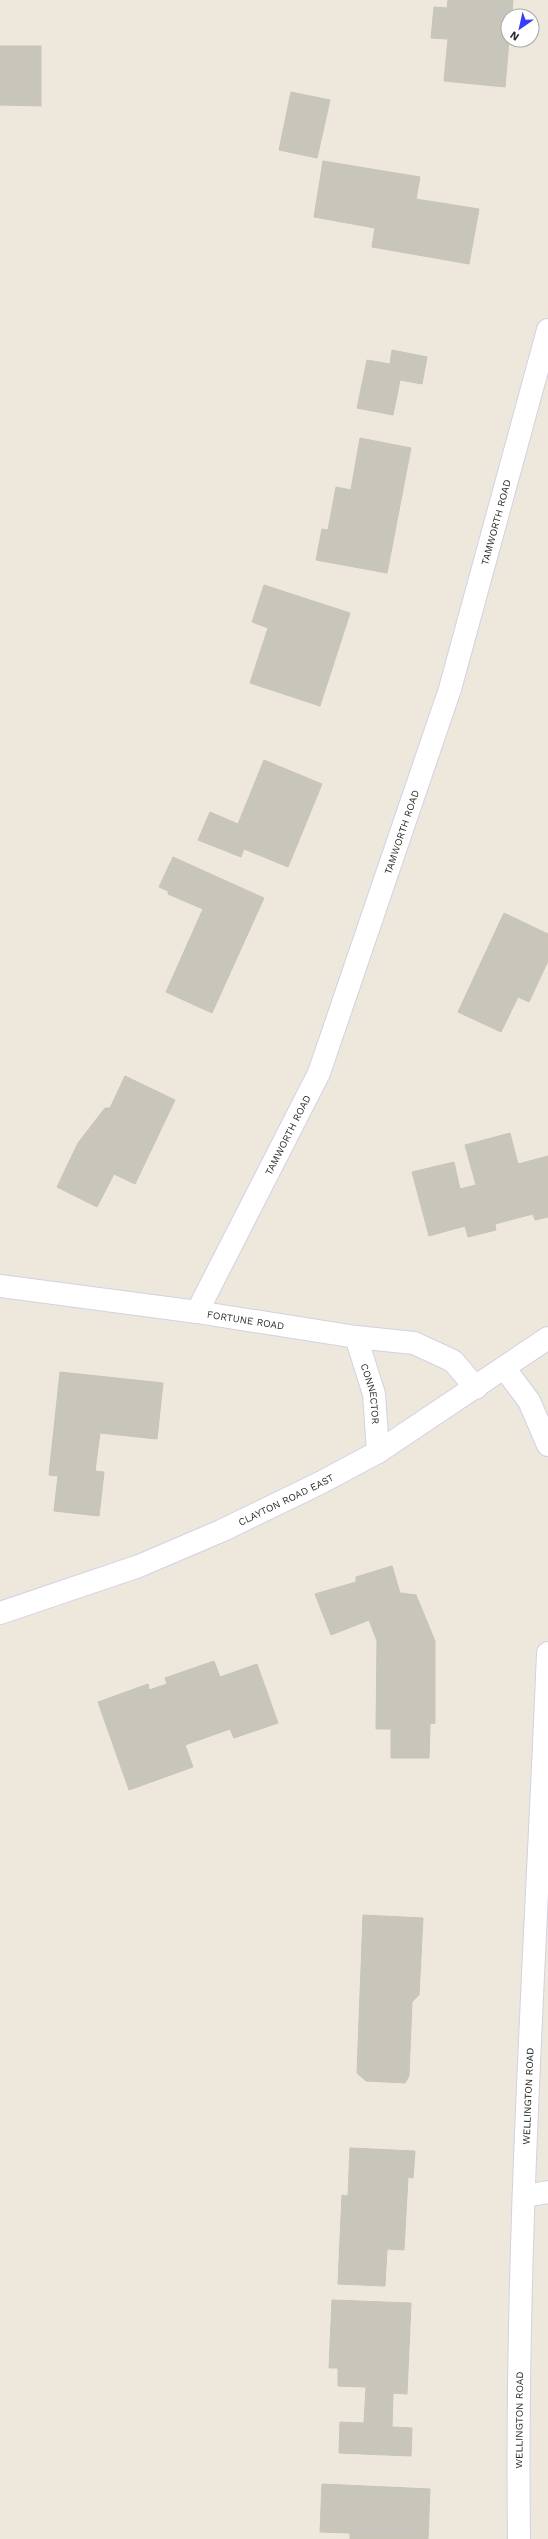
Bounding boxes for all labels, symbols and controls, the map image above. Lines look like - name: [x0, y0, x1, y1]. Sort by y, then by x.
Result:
- north arrow: [500, 8, 540, 48]
- text: N: [508, 28, 522, 44]
- street label: TAMWORTH ROAD: [479, 478, 513, 566]
- street label: TAMWORTH ROAD: [382, 789, 421, 876]
- street label: TAMWORTH ROAD: [263, 1093, 313, 1177]
- street label: FORTUNE ROAD: [206, 1309, 285, 1332]
- street label: CONNECTOR: [359, 1362, 381, 1425]
- street label: CLAYTON ROAD EAST: [237, 1472, 336, 1528]
- street label: WELLINGTON ROAD: [521, 2047, 536, 2145]
- street label: WELLINGTON ROAD: [514, 2371, 525, 2469]

